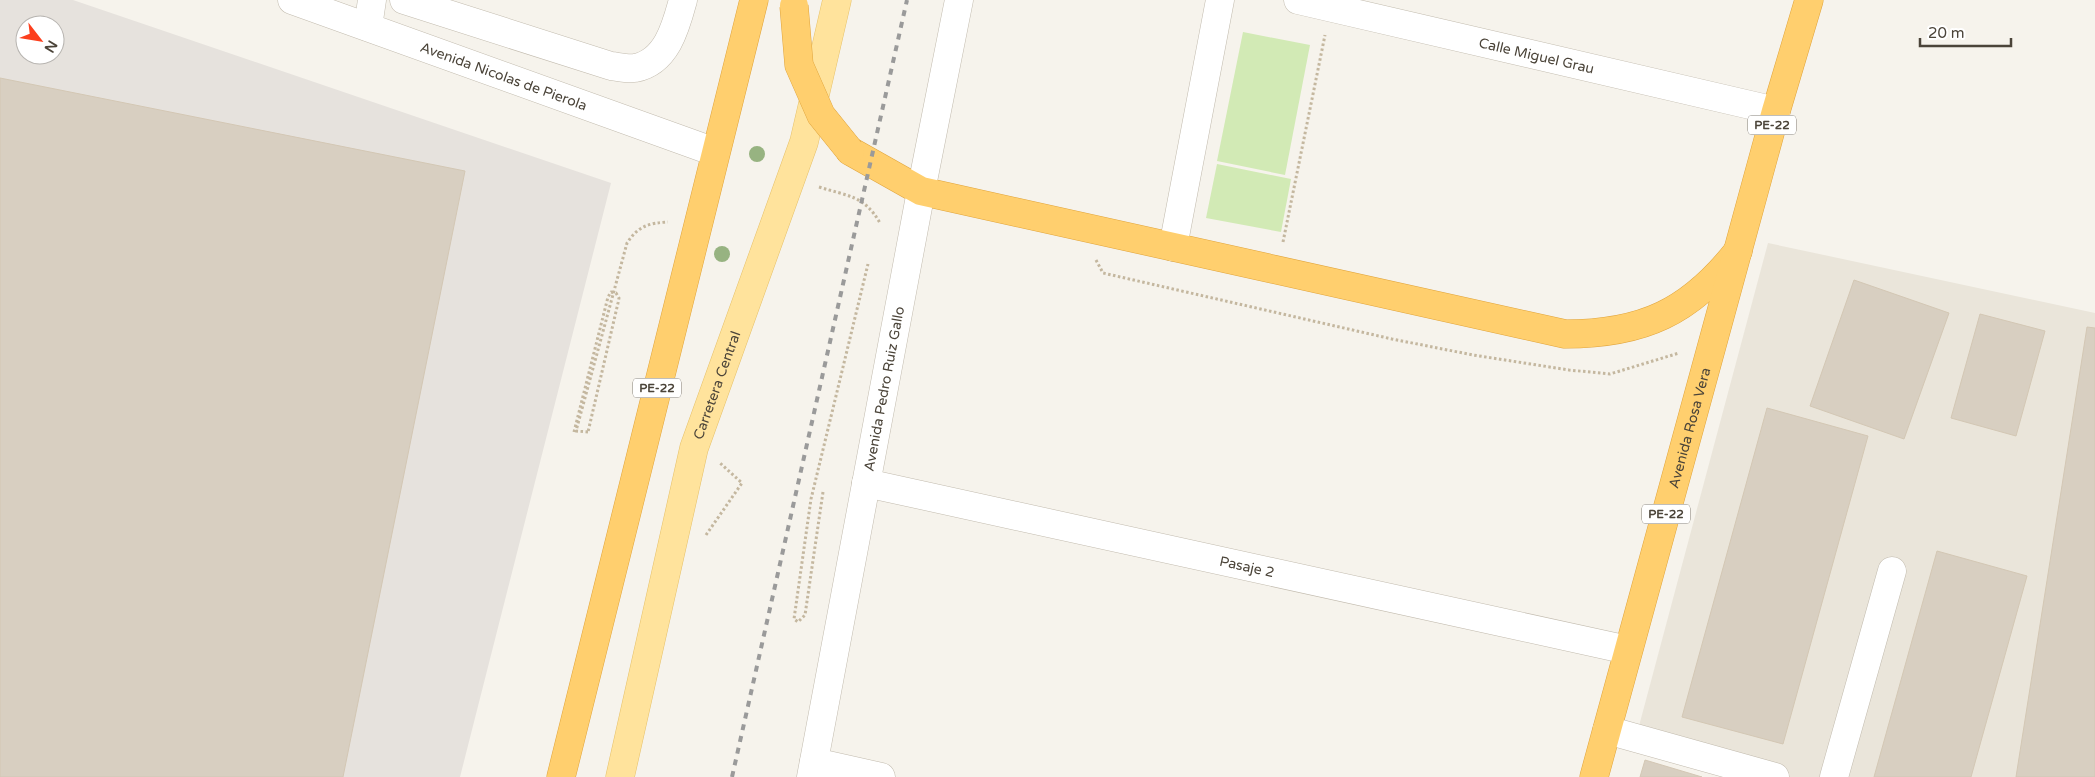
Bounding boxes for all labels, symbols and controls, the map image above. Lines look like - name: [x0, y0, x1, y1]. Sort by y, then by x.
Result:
- north arrow: [15, 15, 65, 65]
- scale bar: [1920, 15, 2011, 47]
- text: 20 m: [1928, 24, 1965, 42]
- street label: Calle Miguel Grau: [1477, 34, 1596, 77]
- text: N: [41, 37, 61, 56]
- street label: Avenida Nicolas de Pierola: [418, 38, 589, 114]
- road number: PE-22: [1748, 116, 1796, 134]
- street label: Avenida Pedro Ruiz Gallo: [860, 305, 908, 473]
- street label: Carretera Central: [689, 329, 744, 442]
- street label: Avenida Rosa Vera: [1665, 366, 1714, 490]
- road number: PE-22: [633, 378, 681, 398]
- road number: PE-22: [1642, 504, 1690, 524]
- street label: Pasaje 2: [1218, 552, 1276, 581]

